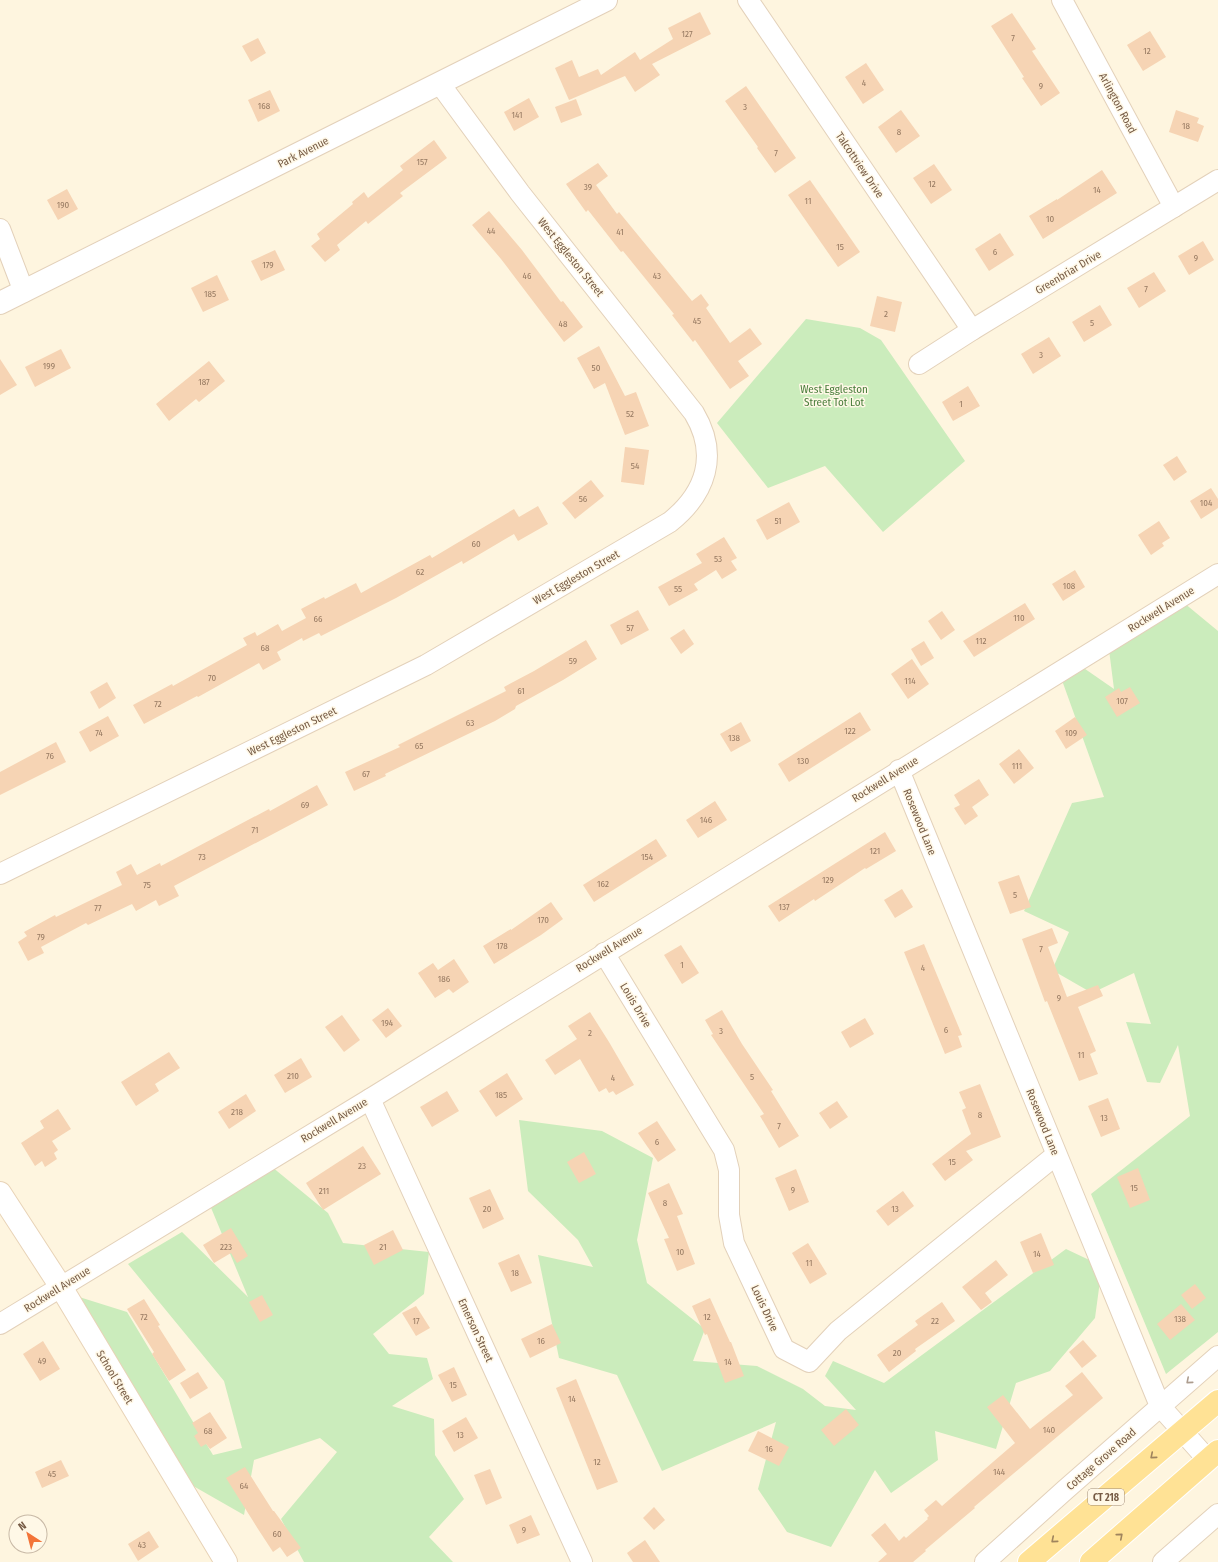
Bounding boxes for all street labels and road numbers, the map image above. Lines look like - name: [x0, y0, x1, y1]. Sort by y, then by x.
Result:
- street label: Arlington Road: [1096, 71, 1139, 136]
- street label: Talcottview Drive: [833, 130, 886, 201]
- street label: Park Avenue: [276, 134, 331, 171]
- street label: West Eggleston Street: [535, 215, 607, 300]
- street label: Greenbriar Drive: [1033, 248, 1103, 297]
- street label: West Eggleston Street: [531, 547, 622, 607]
- street label: Rockwell Avenue: [1126, 584, 1197, 635]
- street label: West Eggleston Street: [246, 704, 339, 759]
- street label: Rockwell Avenue: [850, 754, 921, 805]
- street label: Rosewood Lane: [900, 787, 939, 857]
- street label: Rockwell Avenue: [574, 924, 645, 975]
- street label: Louis Drive: [617, 981, 654, 1030]
- street label: Rosewood Lane: [1023, 1087, 1062, 1157]
- street label: Rockwell Avenue: [299, 1095, 370, 1145]
- street label: Rockwell Avenue: [22, 1264, 93, 1315]
- street label: Louis Drive: [748, 1283, 781, 1333]
- street label: Emerson Street: [455, 1296, 496, 1364]
- street label: School Street: [94, 1348, 136, 1407]
- street label: Cottage Grove Road: [1064, 1426, 1139, 1493]
- road number: CT 218: [1088, 1489, 1124, 1505]

